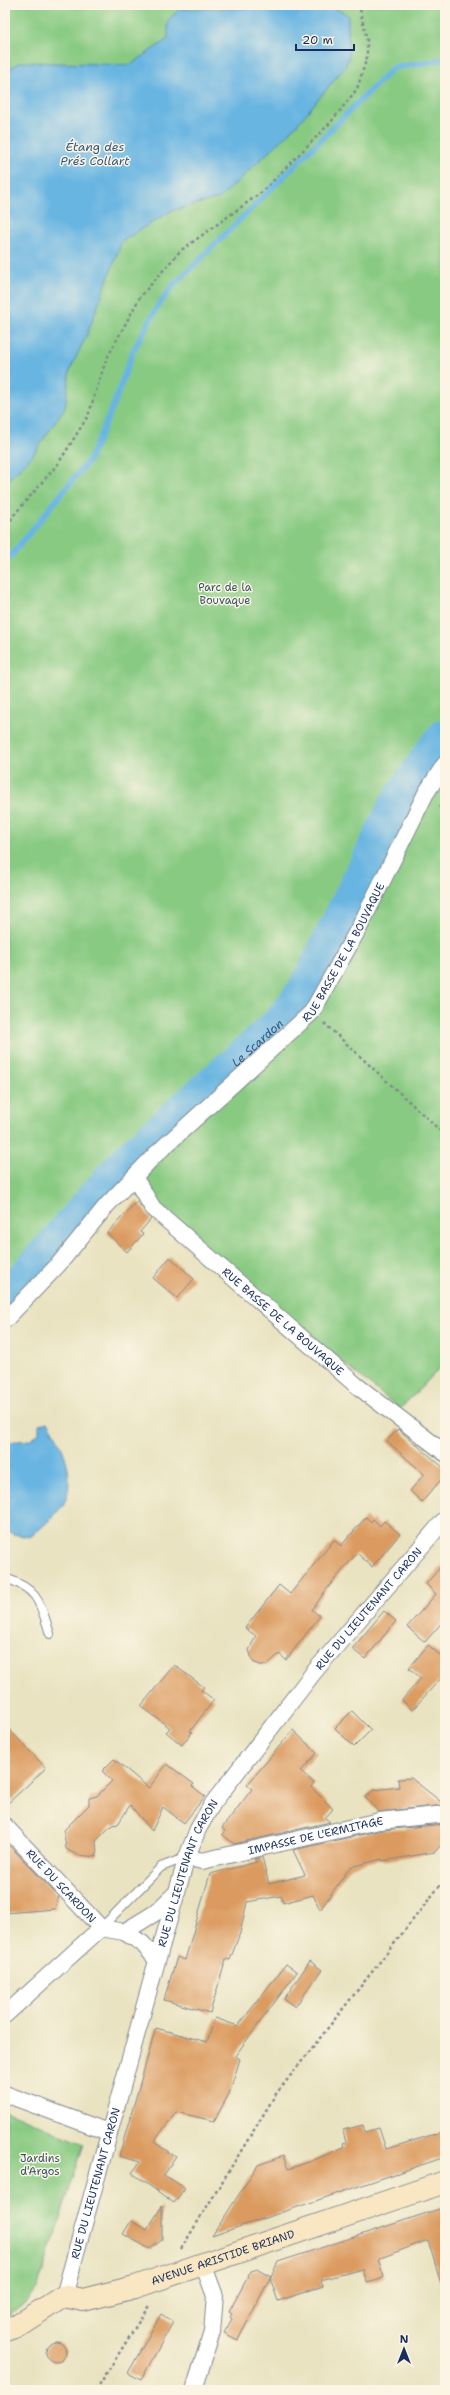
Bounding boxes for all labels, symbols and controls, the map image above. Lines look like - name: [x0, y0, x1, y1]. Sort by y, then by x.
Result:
- scale bar: [296, 26, 354, 52]
- text: 20 m: [302, 32, 333, 48]
- water label: Étang des Prés Collart: [61, 139, 130, 169]
- park label: Parc de la Bouvaque: [198, 580, 252, 608]
- street label: RUE BASSE DE LA BOUVAQUE: [299, 880, 388, 1025]
- water label: Le Scardon: [228, 1016, 287, 1070]
- street label: RUE BASSE DE LA BOUVAQUE: [219, 1265, 347, 1379]
- street label: RUE DU LIEUTENANT CARON: [312, 1544, 425, 1673]
- street label: RUE DU LIEUTENANT CARON: [154, 1797, 222, 1949]
- street label: IMPASSE DE L'ERMITAGE: [247, 1814, 384, 1858]
- street label: RUE DU SCARDON: [22, 1846, 99, 1926]
- street label: RUE DU LIEUTENANT CARON: [68, 2106, 124, 2261]
- park label: Jardins d'Argos: [20, 2151, 60, 2179]
- street label: AVENUE ARISTIDE BRIAND: [149, 2227, 297, 2289]
- north arrow: [384, 2329, 424, 2369]
- text: N: [400, 2332, 409, 2347]

